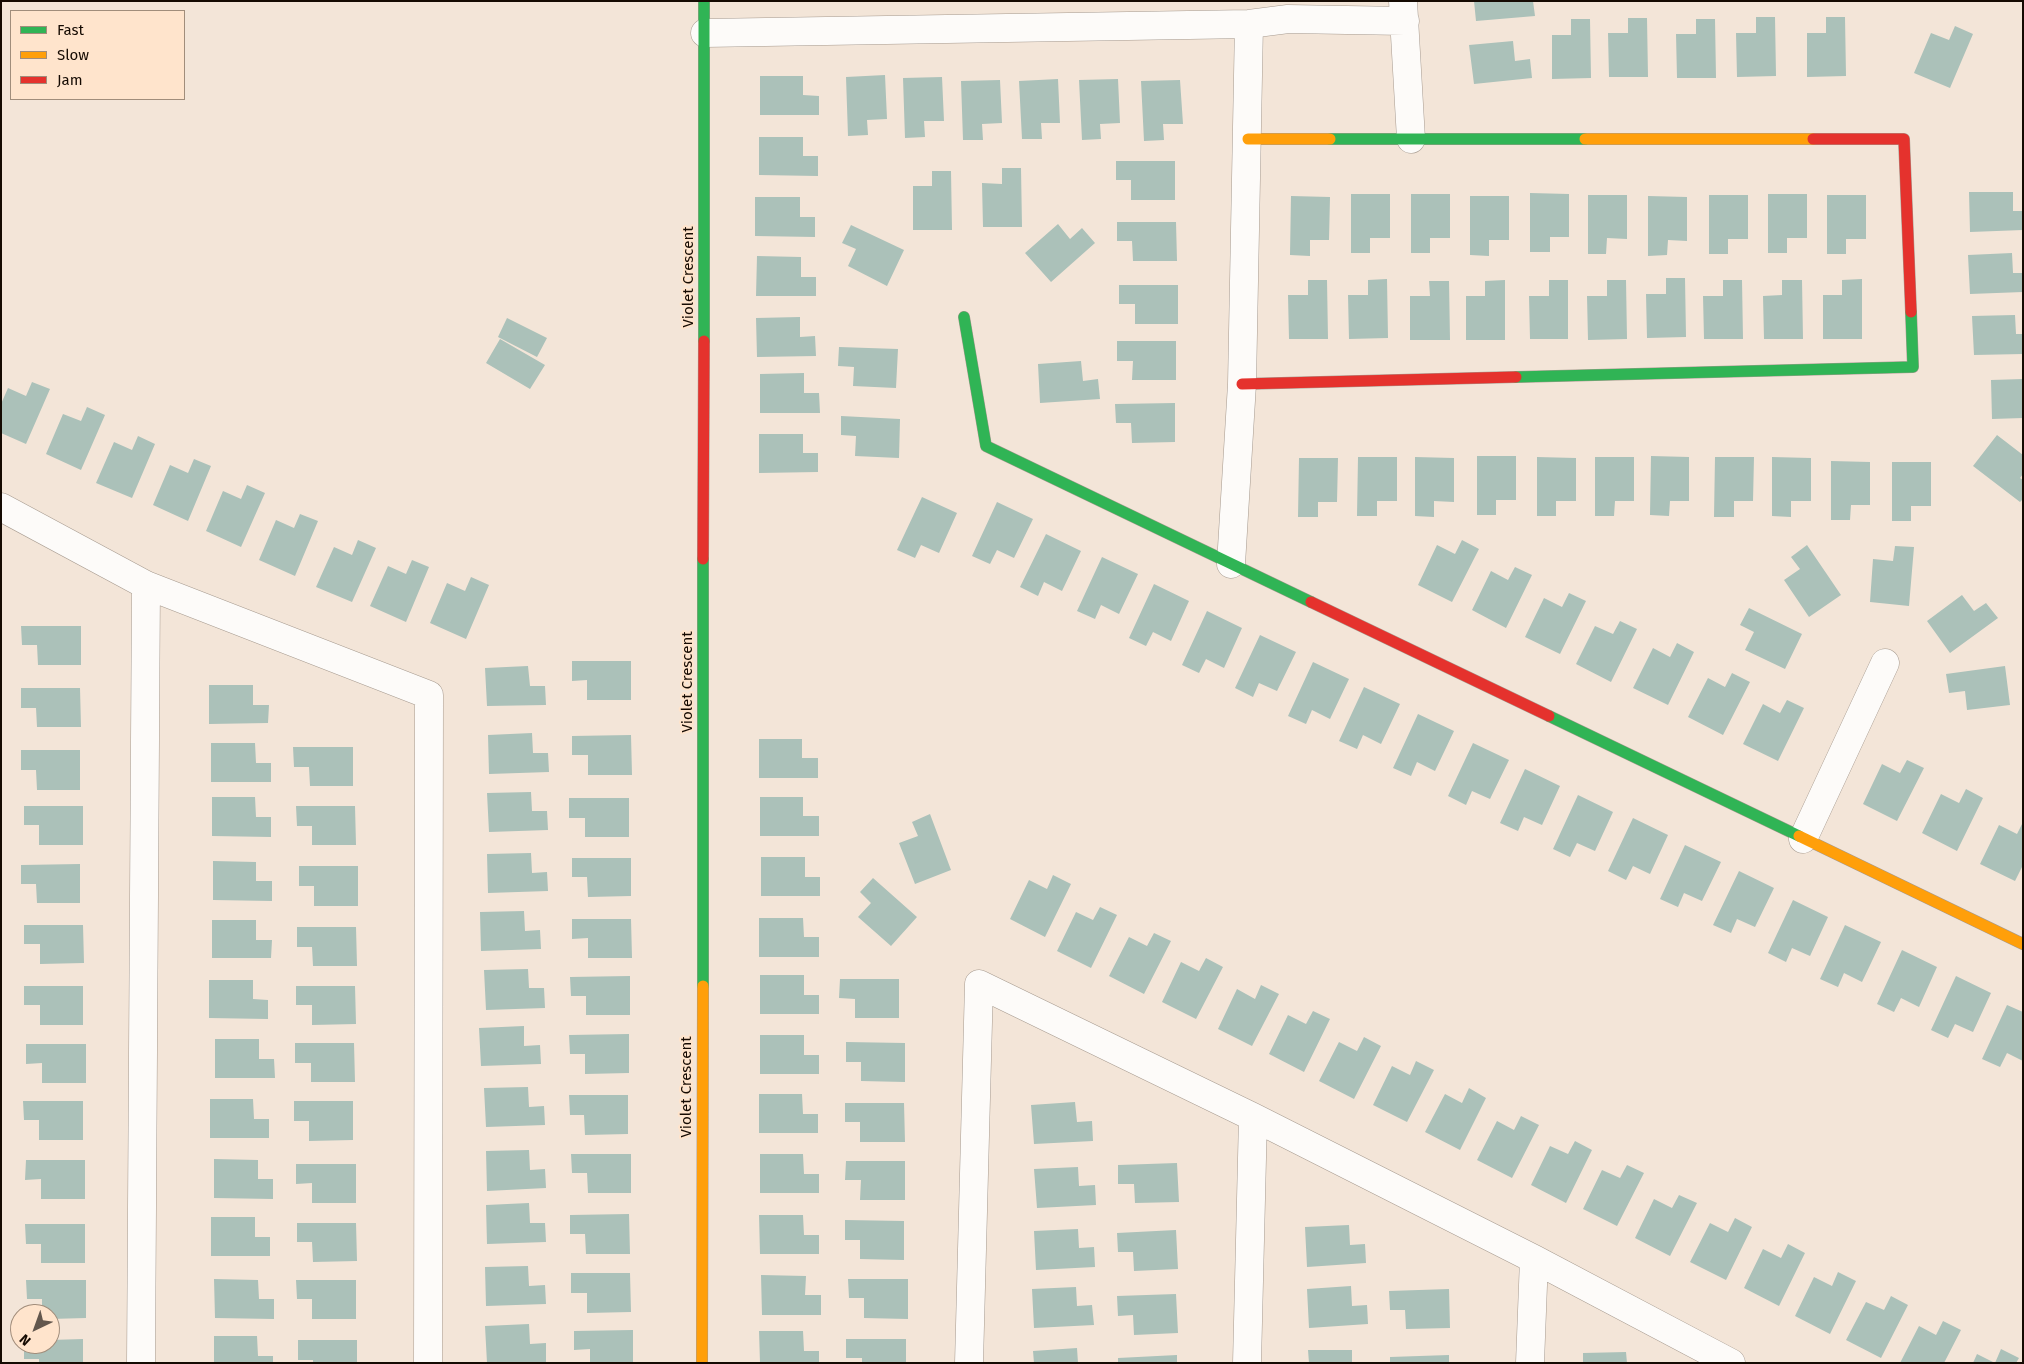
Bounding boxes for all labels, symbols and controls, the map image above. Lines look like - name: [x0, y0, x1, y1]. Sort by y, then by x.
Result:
- legend: [10, 10, 185, 100]
- text: Fast: [57, 21, 84, 39]
- text: Slow: [57, 46, 89, 64]
- text: Jam: [57, 71, 83, 89]
- street label: Violet Crescent: [680, 226, 698, 328]
- street label: Violet Crescent: [679, 631, 697, 733]
- street label: Violet Crescent: [678, 1036, 696, 1138]
- north arrow: [10, 1304, 60, 1354]
- text: N: [16, 1330, 34, 1349]

